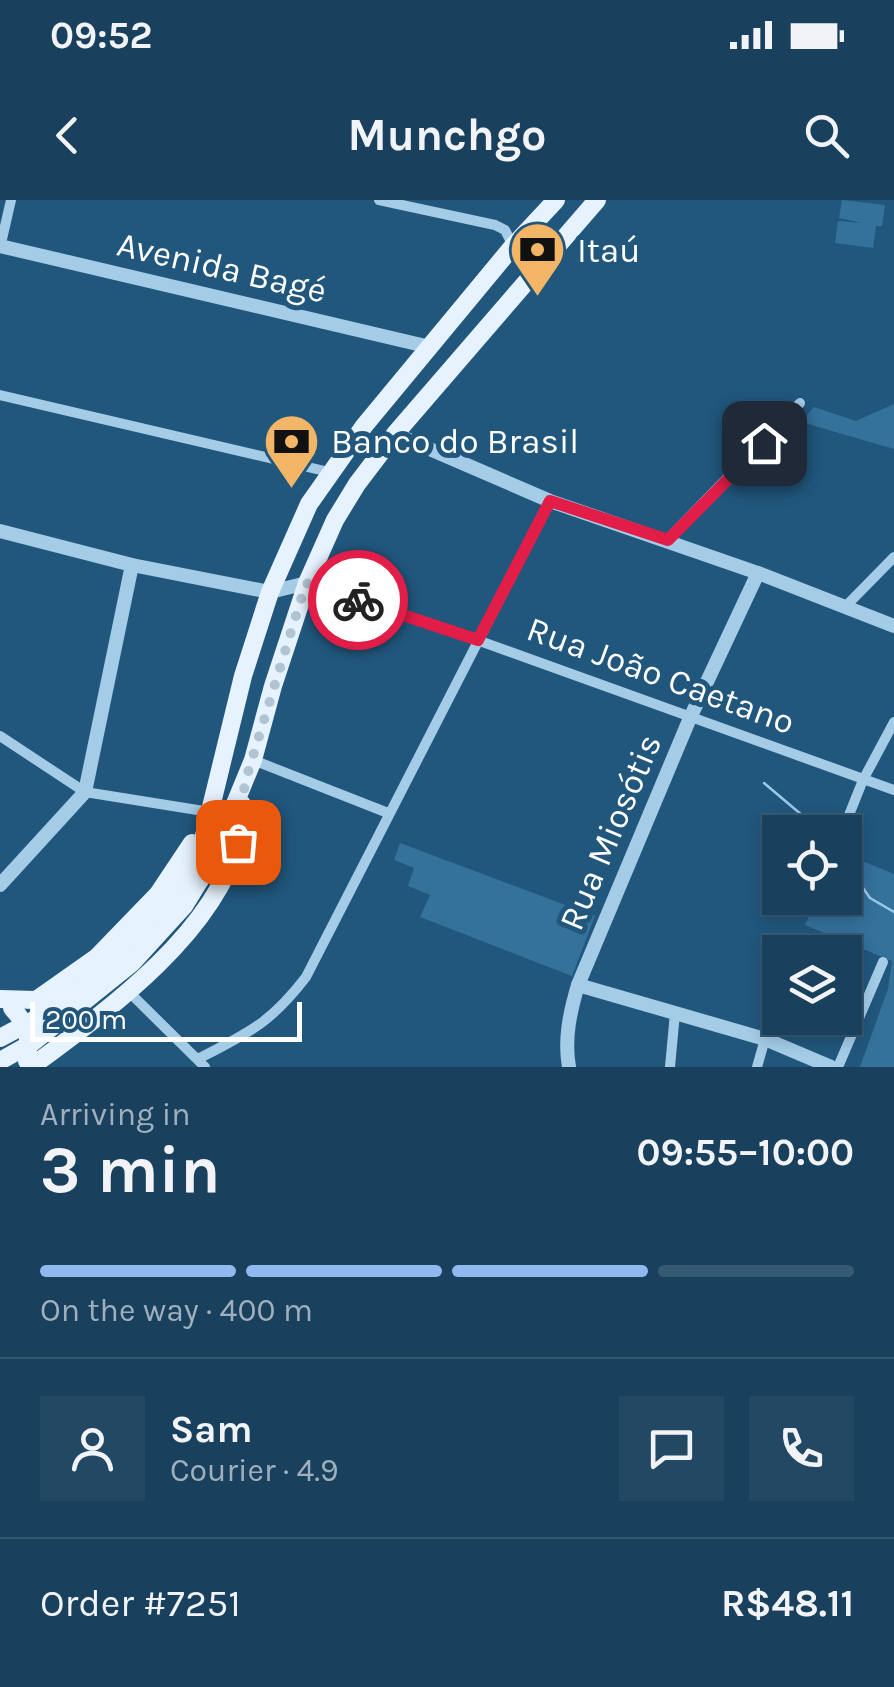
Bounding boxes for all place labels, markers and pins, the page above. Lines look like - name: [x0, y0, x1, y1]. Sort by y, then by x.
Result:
- bank icon: Itaú: [508, 220, 568, 299]
- place label: Itaú: [577, 230, 640, 271]
- pin: [722, 401, 807, 486]
- bank icon: Banco do Brasil: [262, 411, 322, 490]
- place label: Banco do Brasil: [331, 421, 579, 462]
- pin: [196, 800, 281, 885]

